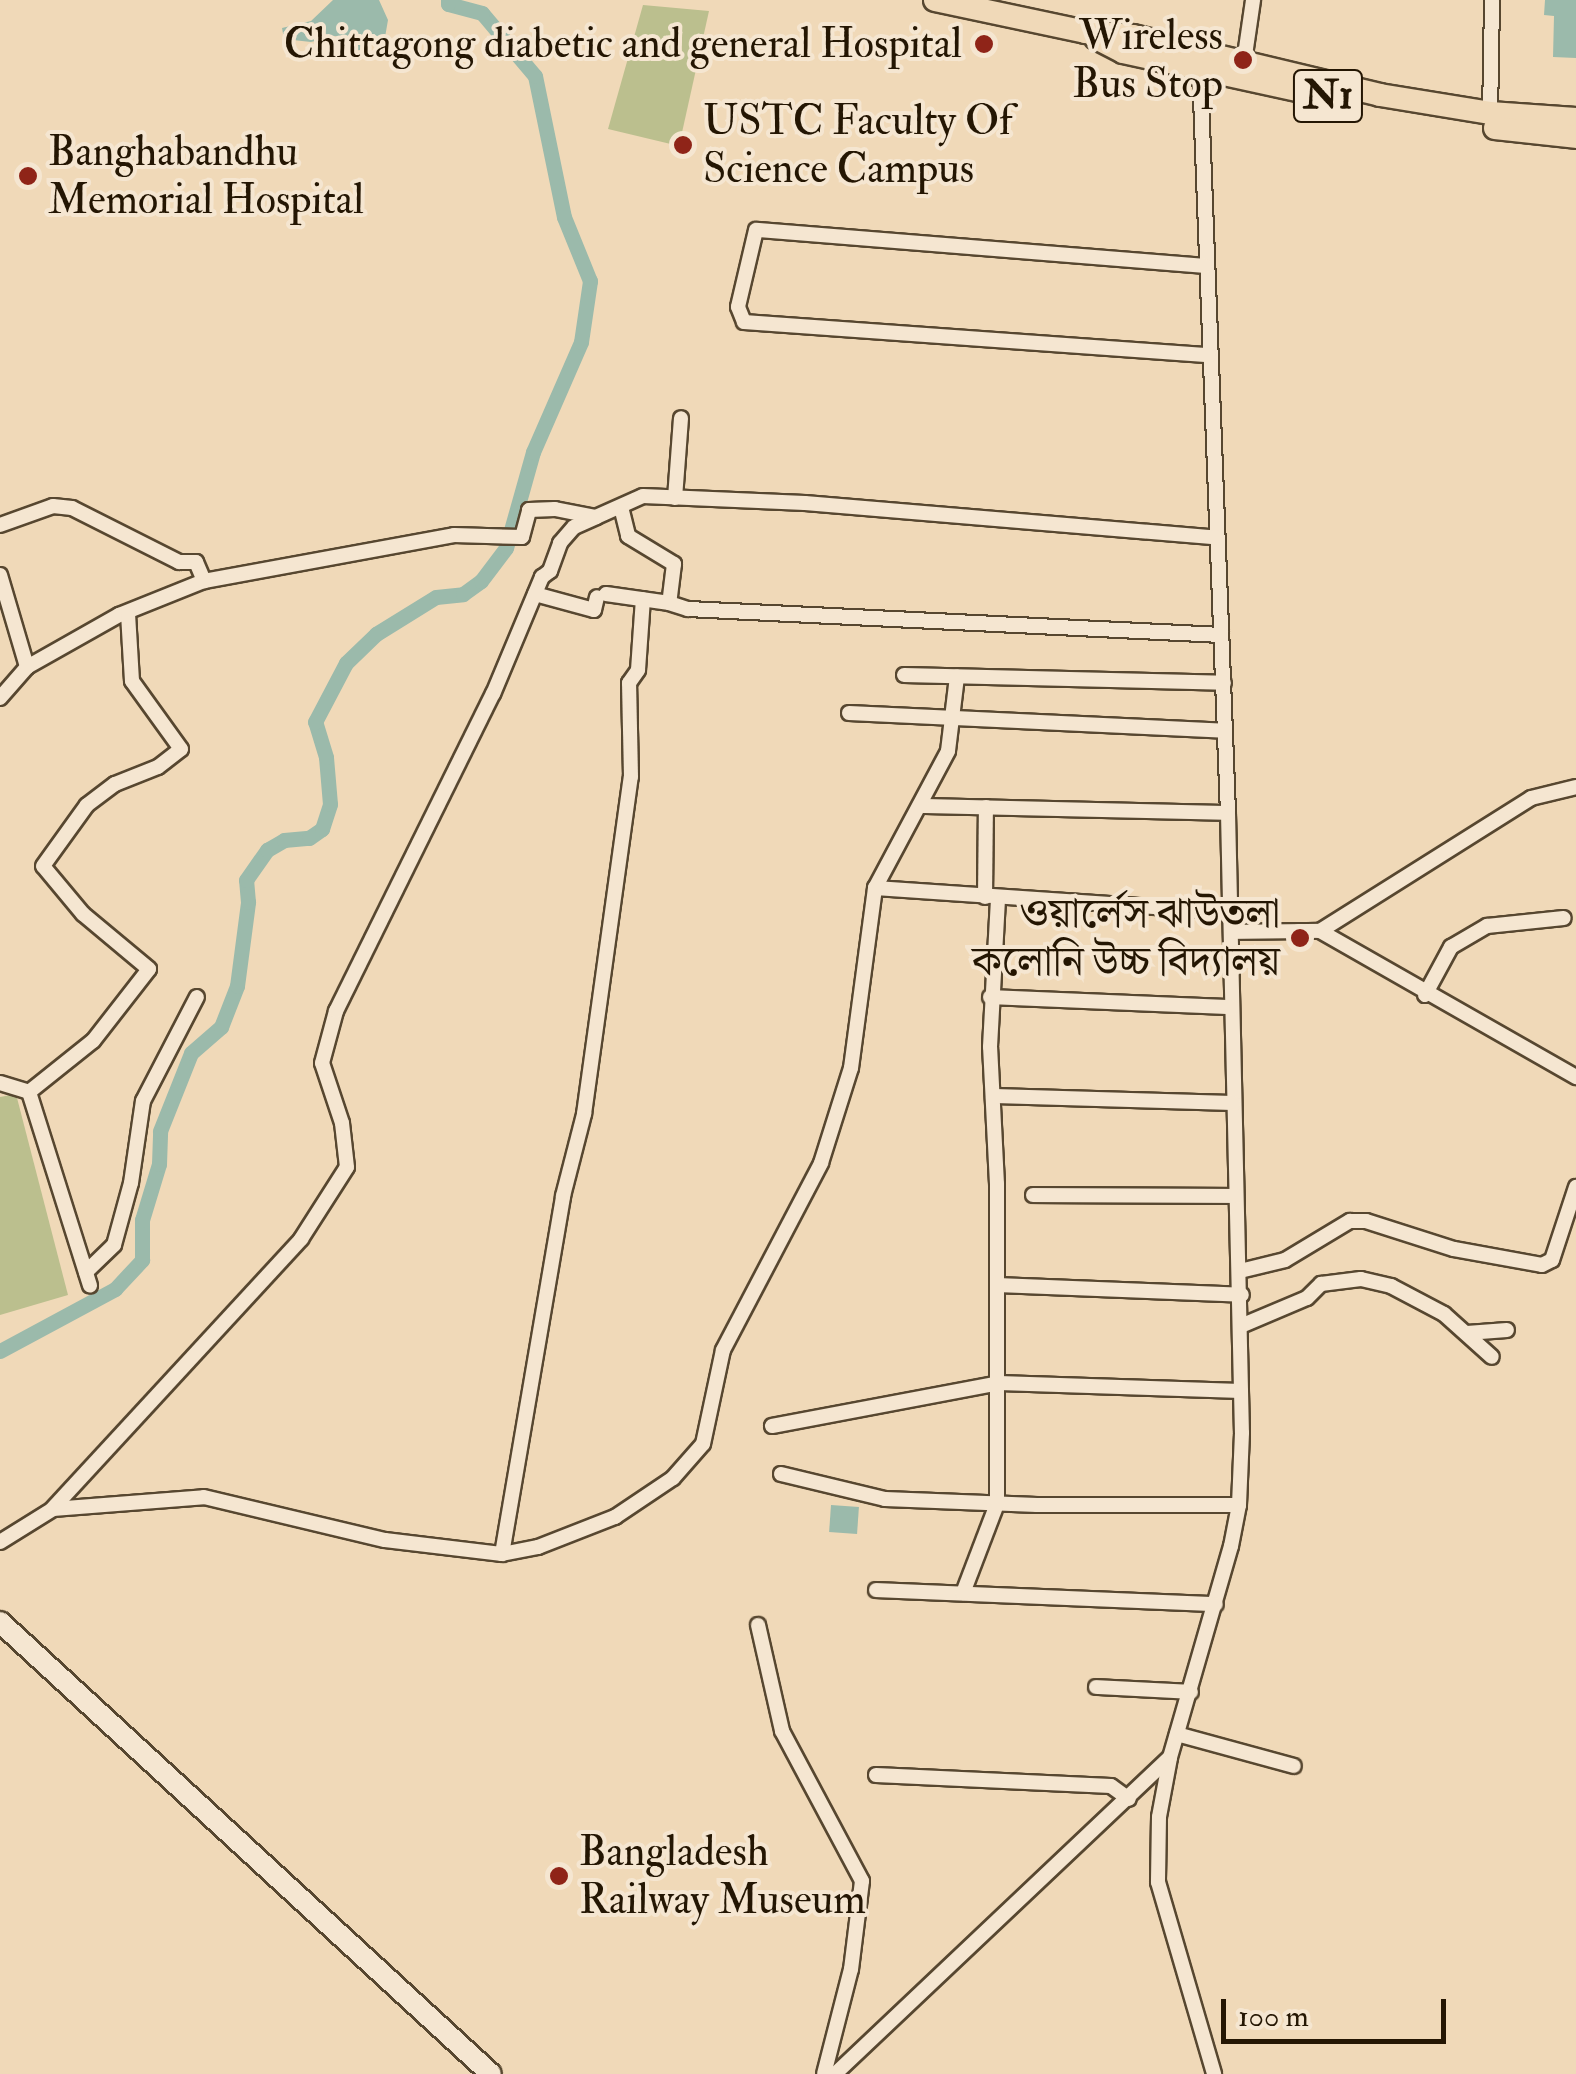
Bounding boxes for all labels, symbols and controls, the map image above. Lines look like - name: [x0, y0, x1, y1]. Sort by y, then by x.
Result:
- place label: Wireless Bus Stop: [1072, 11, 1223, 110]
- place label: Chittagong diabetic and general Hospital: [284, 19, 962, 69]
- marker: Chittagong diabetic and general Hospital: [971, 31, 997, 57]
- marker: Wireless Bus Stop: [1232, 49, 1254, 71]
- road number: N1: [1290, 61, 1366, 131]
- place label: USTC Faculty Of Science Campus: [703, 96, 1013, 194]
- place label: Banghabandhu Memorial Hospital: [48, 127, 364, 225]
- marker: USTC Faculty Of Science Campus: [672, 134, 694, 156]
- marker: Banghabandhu Memorial Hospital: [17, 165, 39, 187]
- place label: ওয়ার্লেস ঝাউতলা কলোনি উচ্চ বিদ্যালয়: [972, 889, 1280, 988]
- marker: ওয়ার্লেস ঝাউতলা কলোনি উচ্চ বিদ্যালয়: [1289, 927, 1311, 949]
- place label: Bangladesh Railway Museum: [579, 1827, 866, 1925]
- marker: Bangladesh Railway Museum: [548, 1865, 570, 1887]
- scale bar: [1226, 1979, 1451, 2041]
- text: 100 m: [1238, 1998, 1309, 2035]

